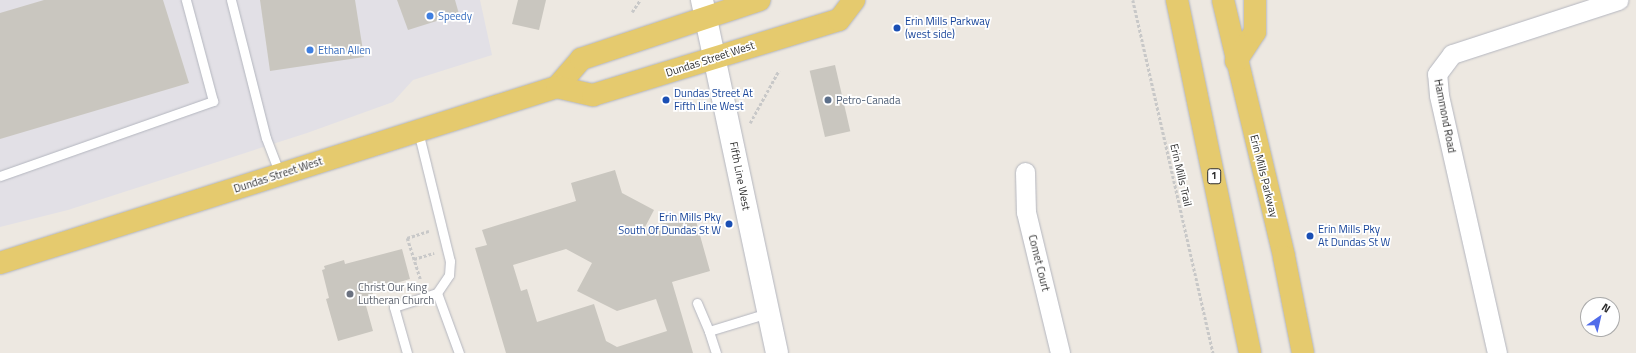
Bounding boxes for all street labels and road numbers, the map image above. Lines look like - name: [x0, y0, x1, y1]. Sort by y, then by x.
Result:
- street label: Dundas Street West: [664, 38, 756, 80]
- street label: Hammond Road: [1431, 78, 1459, 154]
- street label: Erin Mills Parkway: [1247, 133, 1281, 219]
- street label: Fifth Line West: [727, 141, 753, 211]
- street label: Erin Mills Trail: [1167, 142, 1195, 208]
- street label: Dundas Street West: [232, 154, 324, 196]
- road number: 1: [1207, 168, 1221, 184]
- street label: Comet Court: [1026, 233, 1052, 293]

